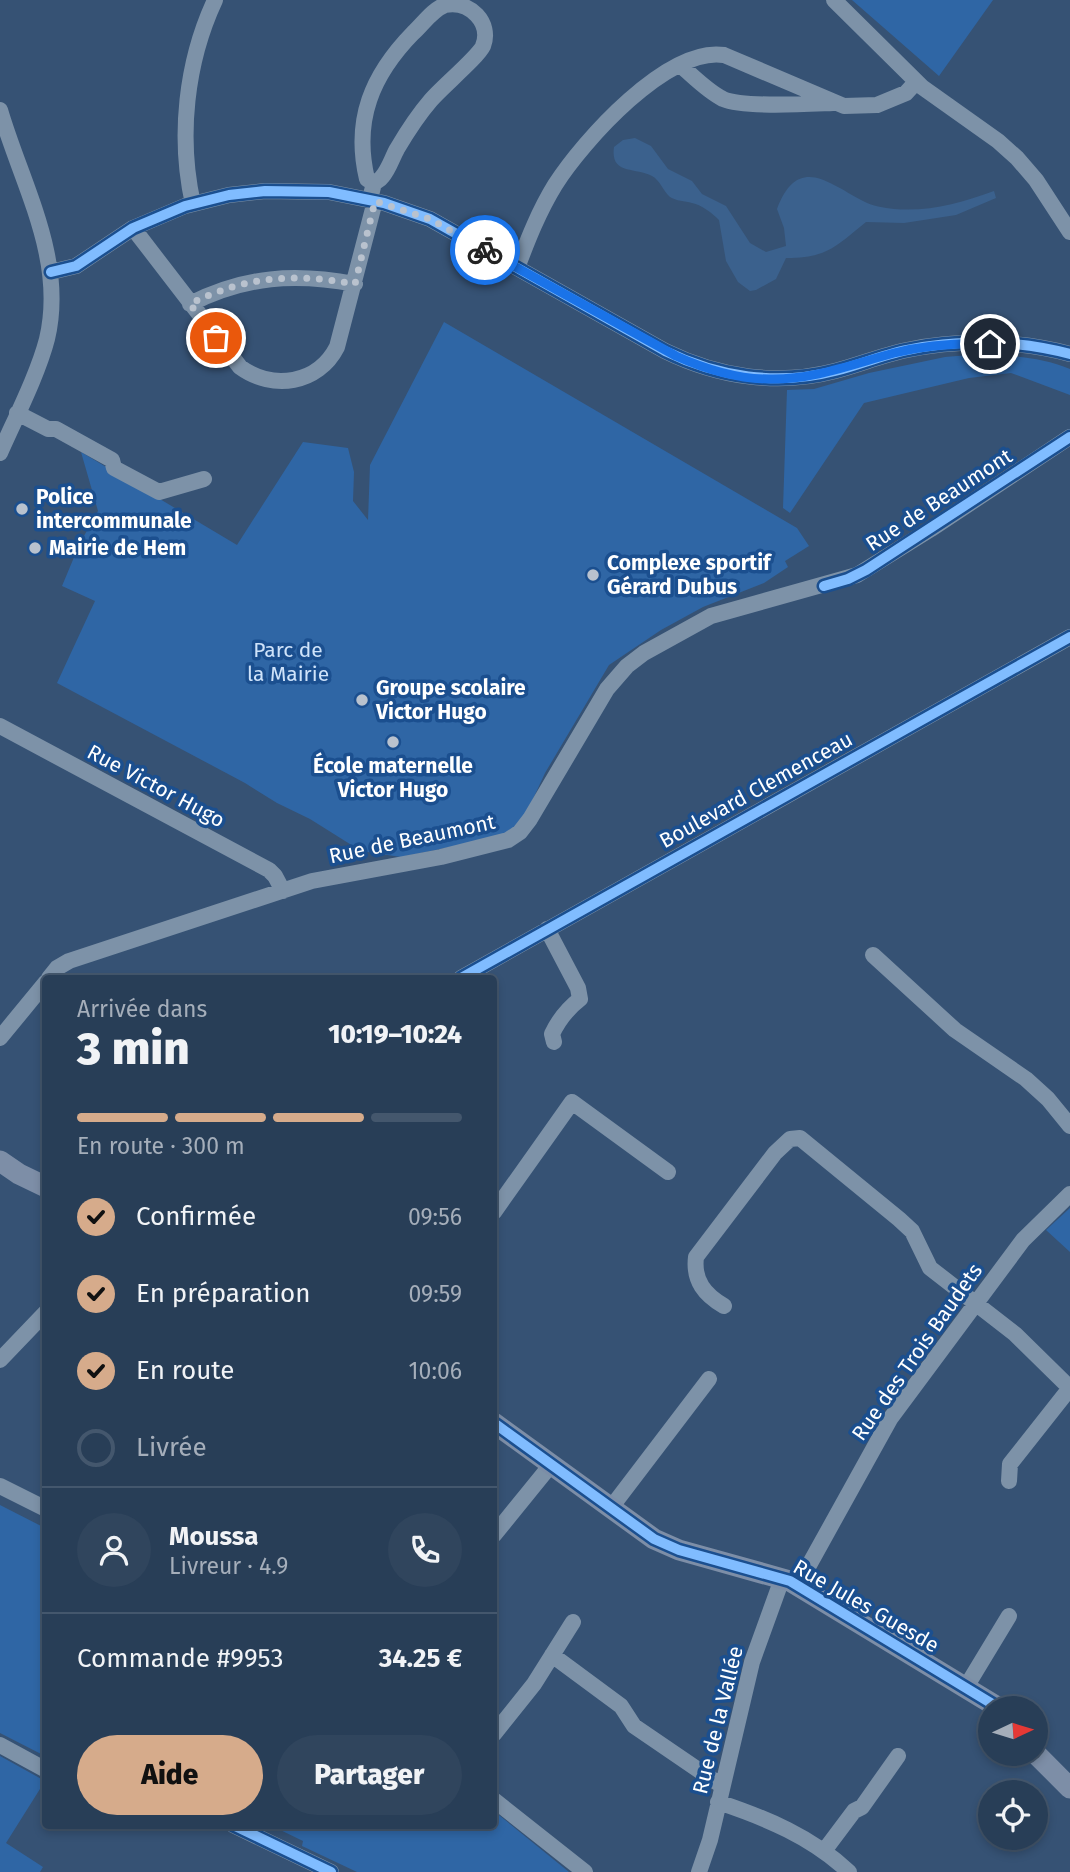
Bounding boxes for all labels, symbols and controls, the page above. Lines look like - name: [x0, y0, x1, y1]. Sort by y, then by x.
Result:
- courier: [450, 215, 520, 285]
- icon: bike: [466, 231, 504, 269]
- pin: [186, 308, 246, 368]
- pin: [960, 314, 1020, 374]
- icon: bag: [197, 319, 235, 357]
- icon: home: [971, 325, 1009, 363]
- street label: Rue de Beaumont: [861, 443, 1017, 557]
- place label: Police intercommunale: [36, 484, 192, 534]
- marker: Police intercommunale: [14, 501, 30, 517]
- place label: Mairie de Hem: [49, 535, 186, 561]
- marker: Mairie de Hem: [27, 540, 43, 556]
- place label: Complexe sportif Gérard Dubus: [607, 550, 773, 600]
- marker: Complexe sportif Gérard Dubus: [585, 567, 601, 583]
- park label: Parc de la Mairie: [247, 637, 329, 687]
- place label: Groupe scolaire Victor Hugo: [375, 675, 526, 725]
- marker: Groupe scolaire Victor Hugo: [354, 692, 370, 708]
- street label: Boulevard Clemenceau: [655, 726, 857, 854]
- marker: École maternelle Victor Hugo: [385, 734, 401, 750]
- street label: Rue Victor Hugo: [83, 739, 229, 833]
- place label: École maternelle Victor Hugo: [313, 752, 473, 803]
- street label: Rue de Beaumont: [326, 809, 498, 869]
- text: Arrivée dans: [77, 995, 207, 1023]
- text: 10:19–10:24: [328, 1019, 462, 1050]
- text: 3 min: [77, 1021, 190, 1076]
- text: En route · 300 m: [77, 1132, 245, 1160]
- icon: check: [77, 1198, 115, 1236]
- text: Confirmée: [136, 1201, 256, 1232]
- text: 09:56: [408, 1203, 462, 1231]
- street label: Rue des Trois Baudets: [846, 1258, 988, 1446]
- icon: check: [77, 1275, 115, 1313]
- text: En préparation: [136, 1278, 310, 1309]
- text: 09:59: [408, 1280, 462, 1308]
- icon: check: [77, 1352, 115, 1390]
- text: En route: [136, 1355, 235, 1386]
- text: 10:06: [409, 1357, 462, 1385]
- text: Livrée: [136, 1432, 207, 1463]
- button: person: [77, 1513, 151, 1587]
- button: phone: [388, 1513, 462, 1587]
- text: Moussa: [169, 1521, 258, 1552]
- text: Livreur · 4.9: [169, 1552, 288, 1580]
- street label: Rue Jules Guesde: [788, 1554, 944, 1658]
- text: Commande #9953: [77, 1643, 283, 1674]
- text: 34.25 €: [379, 1643, 462, 1674]
- street label: Rue de la Vallée: [687, 1643, 749, 1797]
- north arrow: [978, 1696, 1048, 1766]
- map controls: [978, 1696, 1048, 1850]
- button: Aide: [77, 1735, 263, 1815]
- button: Partager: [277, 1735, 462, 1815]
- button: locate: [978, 1780, 1048, 1850]

